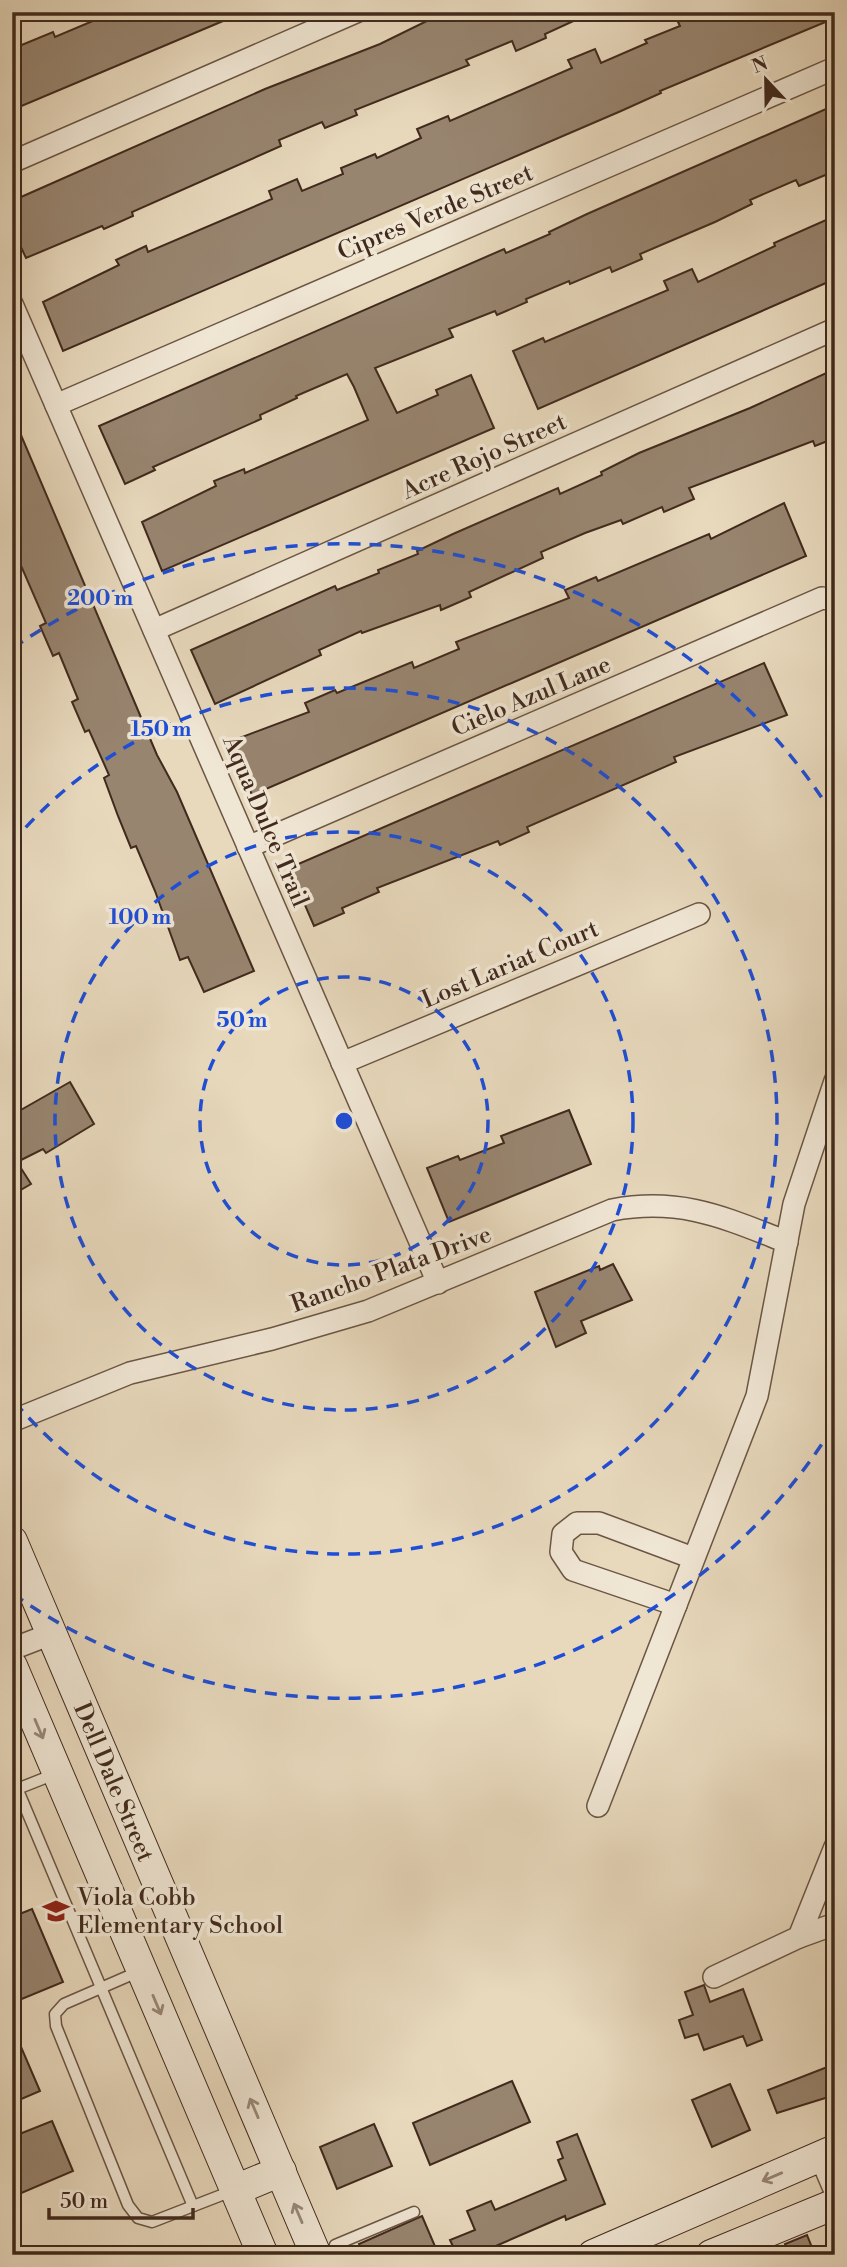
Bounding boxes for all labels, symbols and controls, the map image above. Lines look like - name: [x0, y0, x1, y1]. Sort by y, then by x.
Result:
- north arrow: [732, 46, 802, 116]
- text: N: [749, 51, 771, 79]
- street label: Cipres Verde Street: [333, 158, 538, 268]
- street label: Acre Rojo Street: [397, 407, 572, 507]
- text: 200 m: [67, 586, 133, 612]
- street label: Cielo Azul Lane: [447, 650, 616, 744]
- text: 150 m: [131, 717, 191, 743]
- street label: Aqua Dulce Trail: [215, 730, 315, 912]
- text: 100 m: [109, 905, 171, 931]
- street label: Lost Lariat Court: [417, 914, 604, 1016]
- text: 50 m: [217, 1008, 267, 1034]
- centre of rings: [332, 1109, 356, 1133]
- street label: Rancho Plata Drive: [287, 1220, 496, 1320]
- street label: Dell Dale Street: [66, 1698, 160, 1867]
- one-way arrow: [33, 1717, 46, 1739]
- place label: Viola Cobb Elementary School: [76, 1883, 283, 1941]
- school or university icon: Viola Cobb Elementary School: [41, 1896, 71, 1926]
- one-way arrow: [151, 1994, 164, 2016]
- one-way arrow: [247, 2098, 260, 2119]
- one-way arrow: [762, 2171, 783, 2184]
- scale bar: [49, 2176, 192, 2220]
- text: 50 m: [60, 2189, 108, 2215]
- one-way arrow: [291, 2203, 304, 2224]

